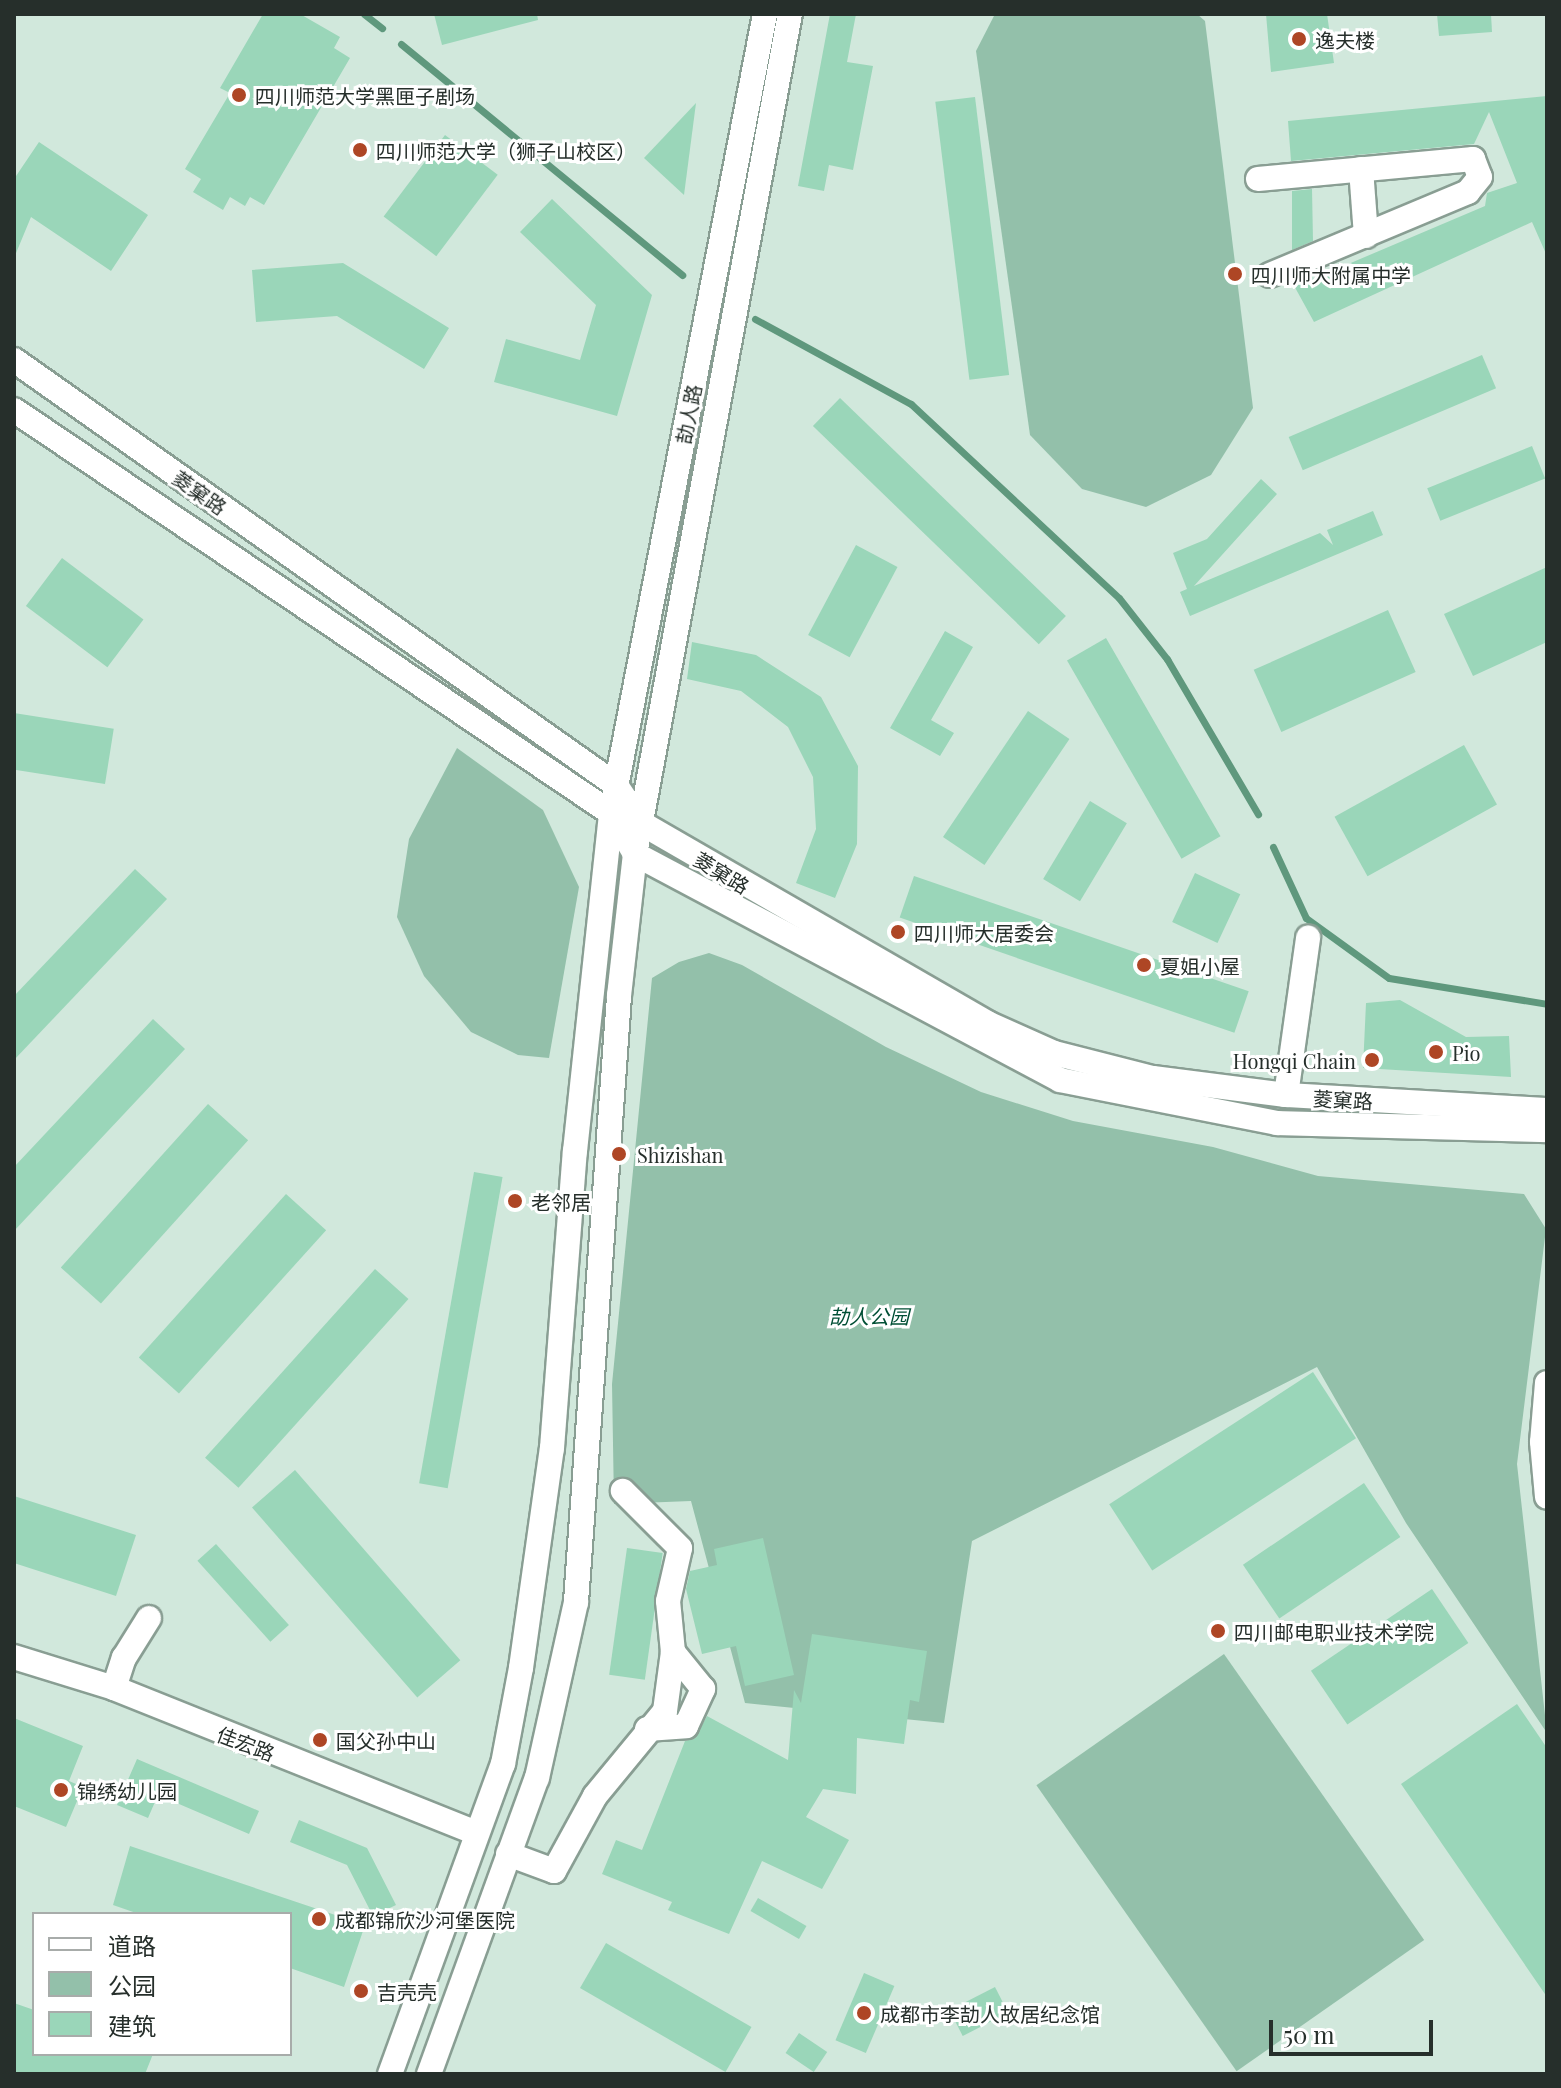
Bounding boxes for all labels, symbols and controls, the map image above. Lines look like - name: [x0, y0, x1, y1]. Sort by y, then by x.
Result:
- place label: 逸夫楼: [1315, 27, 1375, 51]
- marker: 逸夫楼: [1290, 30, 1308, 48]
- place label: 四川师范大学黑匣子剧场: [255, 83, 475, 107]
- marker: 四川师范大学黑匣子剧场: [230, 86, 248, 104]
- place label: 四川师范大学（狮子山校区）: [376, 138, 636, 162]
- marker: 四川师范大学（狮子山校区）: [351, 141, 369, 159]
- place label: 四川师大附属中学: [1251, 262, 1411, 286]
- marker: 四川师大附属中学: [1226, 265, 1244, 283]
- street label: 劼人路: [670, 382, 706, 446]
- street label: 菱窠路: [169, 465, 231, 519]
- street label: 菱窠路: [690, 846, 754, 898]
- place label: 四川师大居委会: [914, 920, 1054, 944]
- marker: 四川师大居委会: [889, 923, 907, 941]
- place label: 夏姐小屋: [1160, 953, 1240, 977]
- marker: 夏姐小屋: [1135, 956, 1153, 974]
- place label: Pio: [1452, 1040, 1481, 1064]
- marker: Pio: [1427, 1043, 1445, 1061]
- place label: Hongqi Chain: [1233, 1048, 1356, 1072]
- marker: Hongqi Chain: [1363, 1051, 1381, 1069]
- street label: 菱窠路: [1312, 1085, 1374, 1113]
- place label: Shizishan: [637, 1142, 723, 1166]
- marker: Shizishan: [608, 1143, 630, 1165]
- place label: 老邻居: [531, 1189, 591, 1213]
- marker: 老邻居: [506, 1192, 524, 1210]
- park label: 劼人公园: [829, 1303, 909, 1327]
- place label: 四川邮电职业技术学院: [1234, 1619, 1434, 1643]
- marker: 四川邮电职业技术学院: [1209, 1622, 1227, 1640]
- street label: 佳宏路: [214, 1721, 278, 1765]
- place label: 国父孙中山: [336, 1728, 436, 1752]
- marker: 国父孙中山: [311, 1731, 329, 1749]
- place label: 锦绣幼儿园: [77, 1778, 177, 1802]
- marker: 锦绣幼儿园: [52, 1781, 70, 1799]
- place label: 成都锦欣沙河堡医院: [335, 1907, 515, 1931]
- marker: 成都锦欣沙河堡医院: [310, 1910, 328, 1928]
- legend: [32, 1912, 292, 2056]
- text: 道路: [108, 1929, 156, 1961]
- text: 公园: [108, 1969, 156, 2001]
- place label: 吉壳壳: [377, 1979, 437, 2003]
- marker: 吉壳壳: [352, 1982, 370, 2000]
- place label: 成都市李劼人故居纪念馆: [880, 2001, 1100, 2025]
- marker: 成都市李劼人故居纪念馆: [855, 2004, 873, 2022]
- scale bar: [1273, 2004, 1437, 2054]
- text: 建筑: [108, 2009, 156, 2041]
- text: 50 m: [1283, 2018, 1335, 2050]

